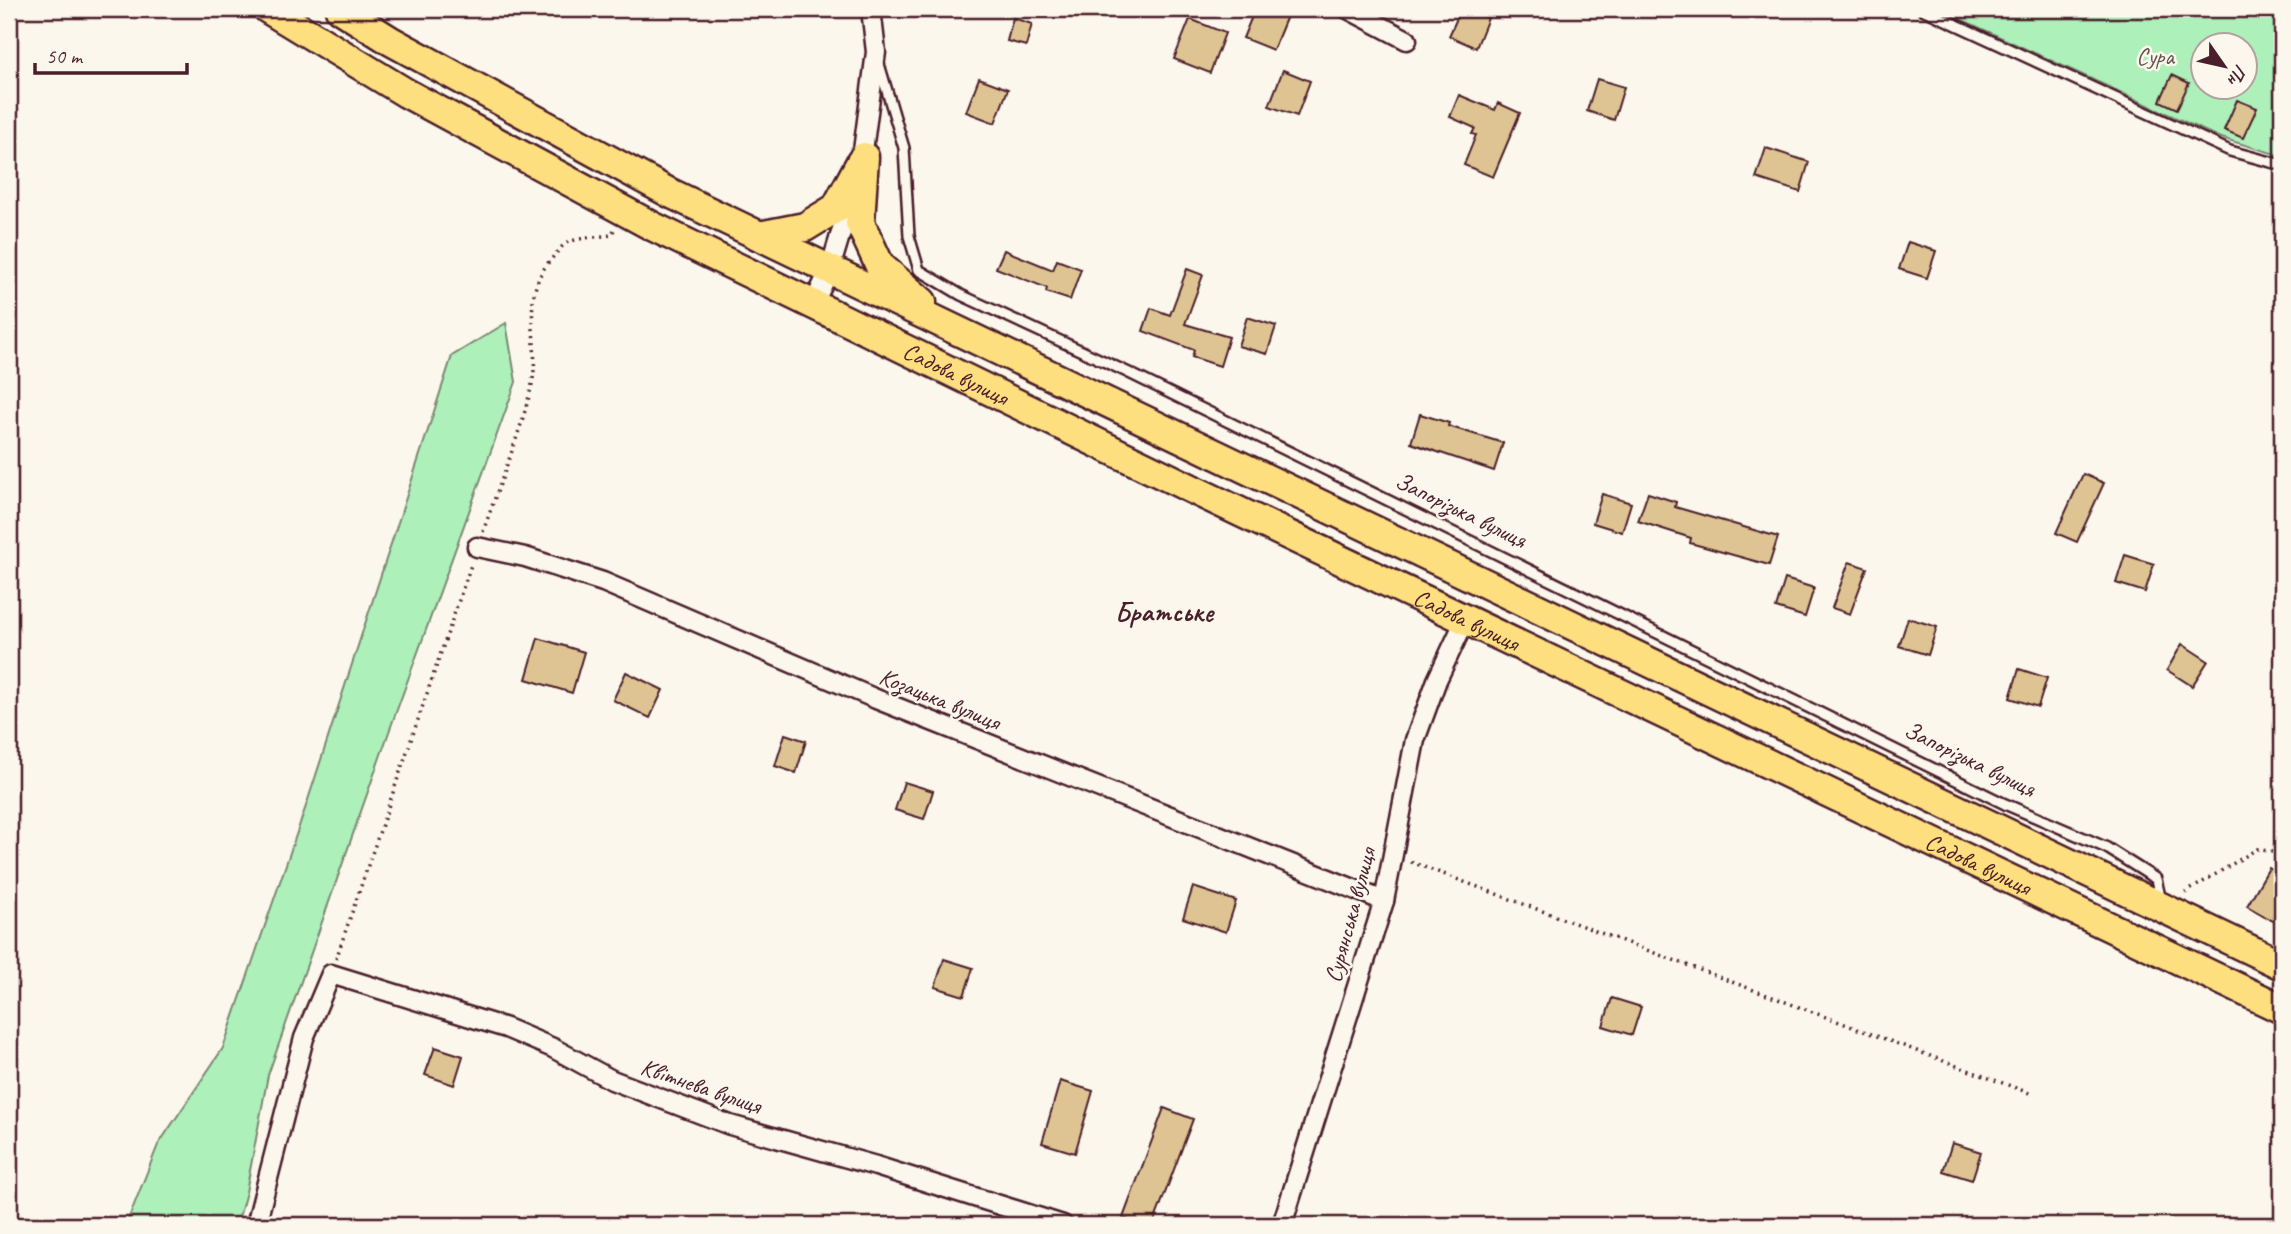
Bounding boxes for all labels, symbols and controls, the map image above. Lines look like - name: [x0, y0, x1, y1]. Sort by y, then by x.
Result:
- scale bar: [35, 32, 187, 76]
- north arrow: [2190, 32, 2260, 102]
- park label: Сура: [2136, 41, 2175, 71]
- text: 50 m: [46, 43, 84, 69]
- text: Пн: [2221, 60, 2253, 91]
- street label: Садова вулиця: [898, 336, 1015, 413]
- street label: Запорізька вулиця: [1390, 465, 1533, 556]
- street label: Садова вулиця: [1409, 582, 1526, 659]
- district label: Братське: [1115, 594, 1215, 629]
- street label: Козацька вулиця: [875, 661, 1006, 738]
- street label: Запорізька вулиця: [1899, 714, 2042, 805]
- street label: Садова вулиця: [1921, 826, 2038, 903]
- street label: Сурянська вулиця: [1318, 843, 1383, 986]
- street label: Квітнева вулиця: [637, 1051, 766, 1121]

